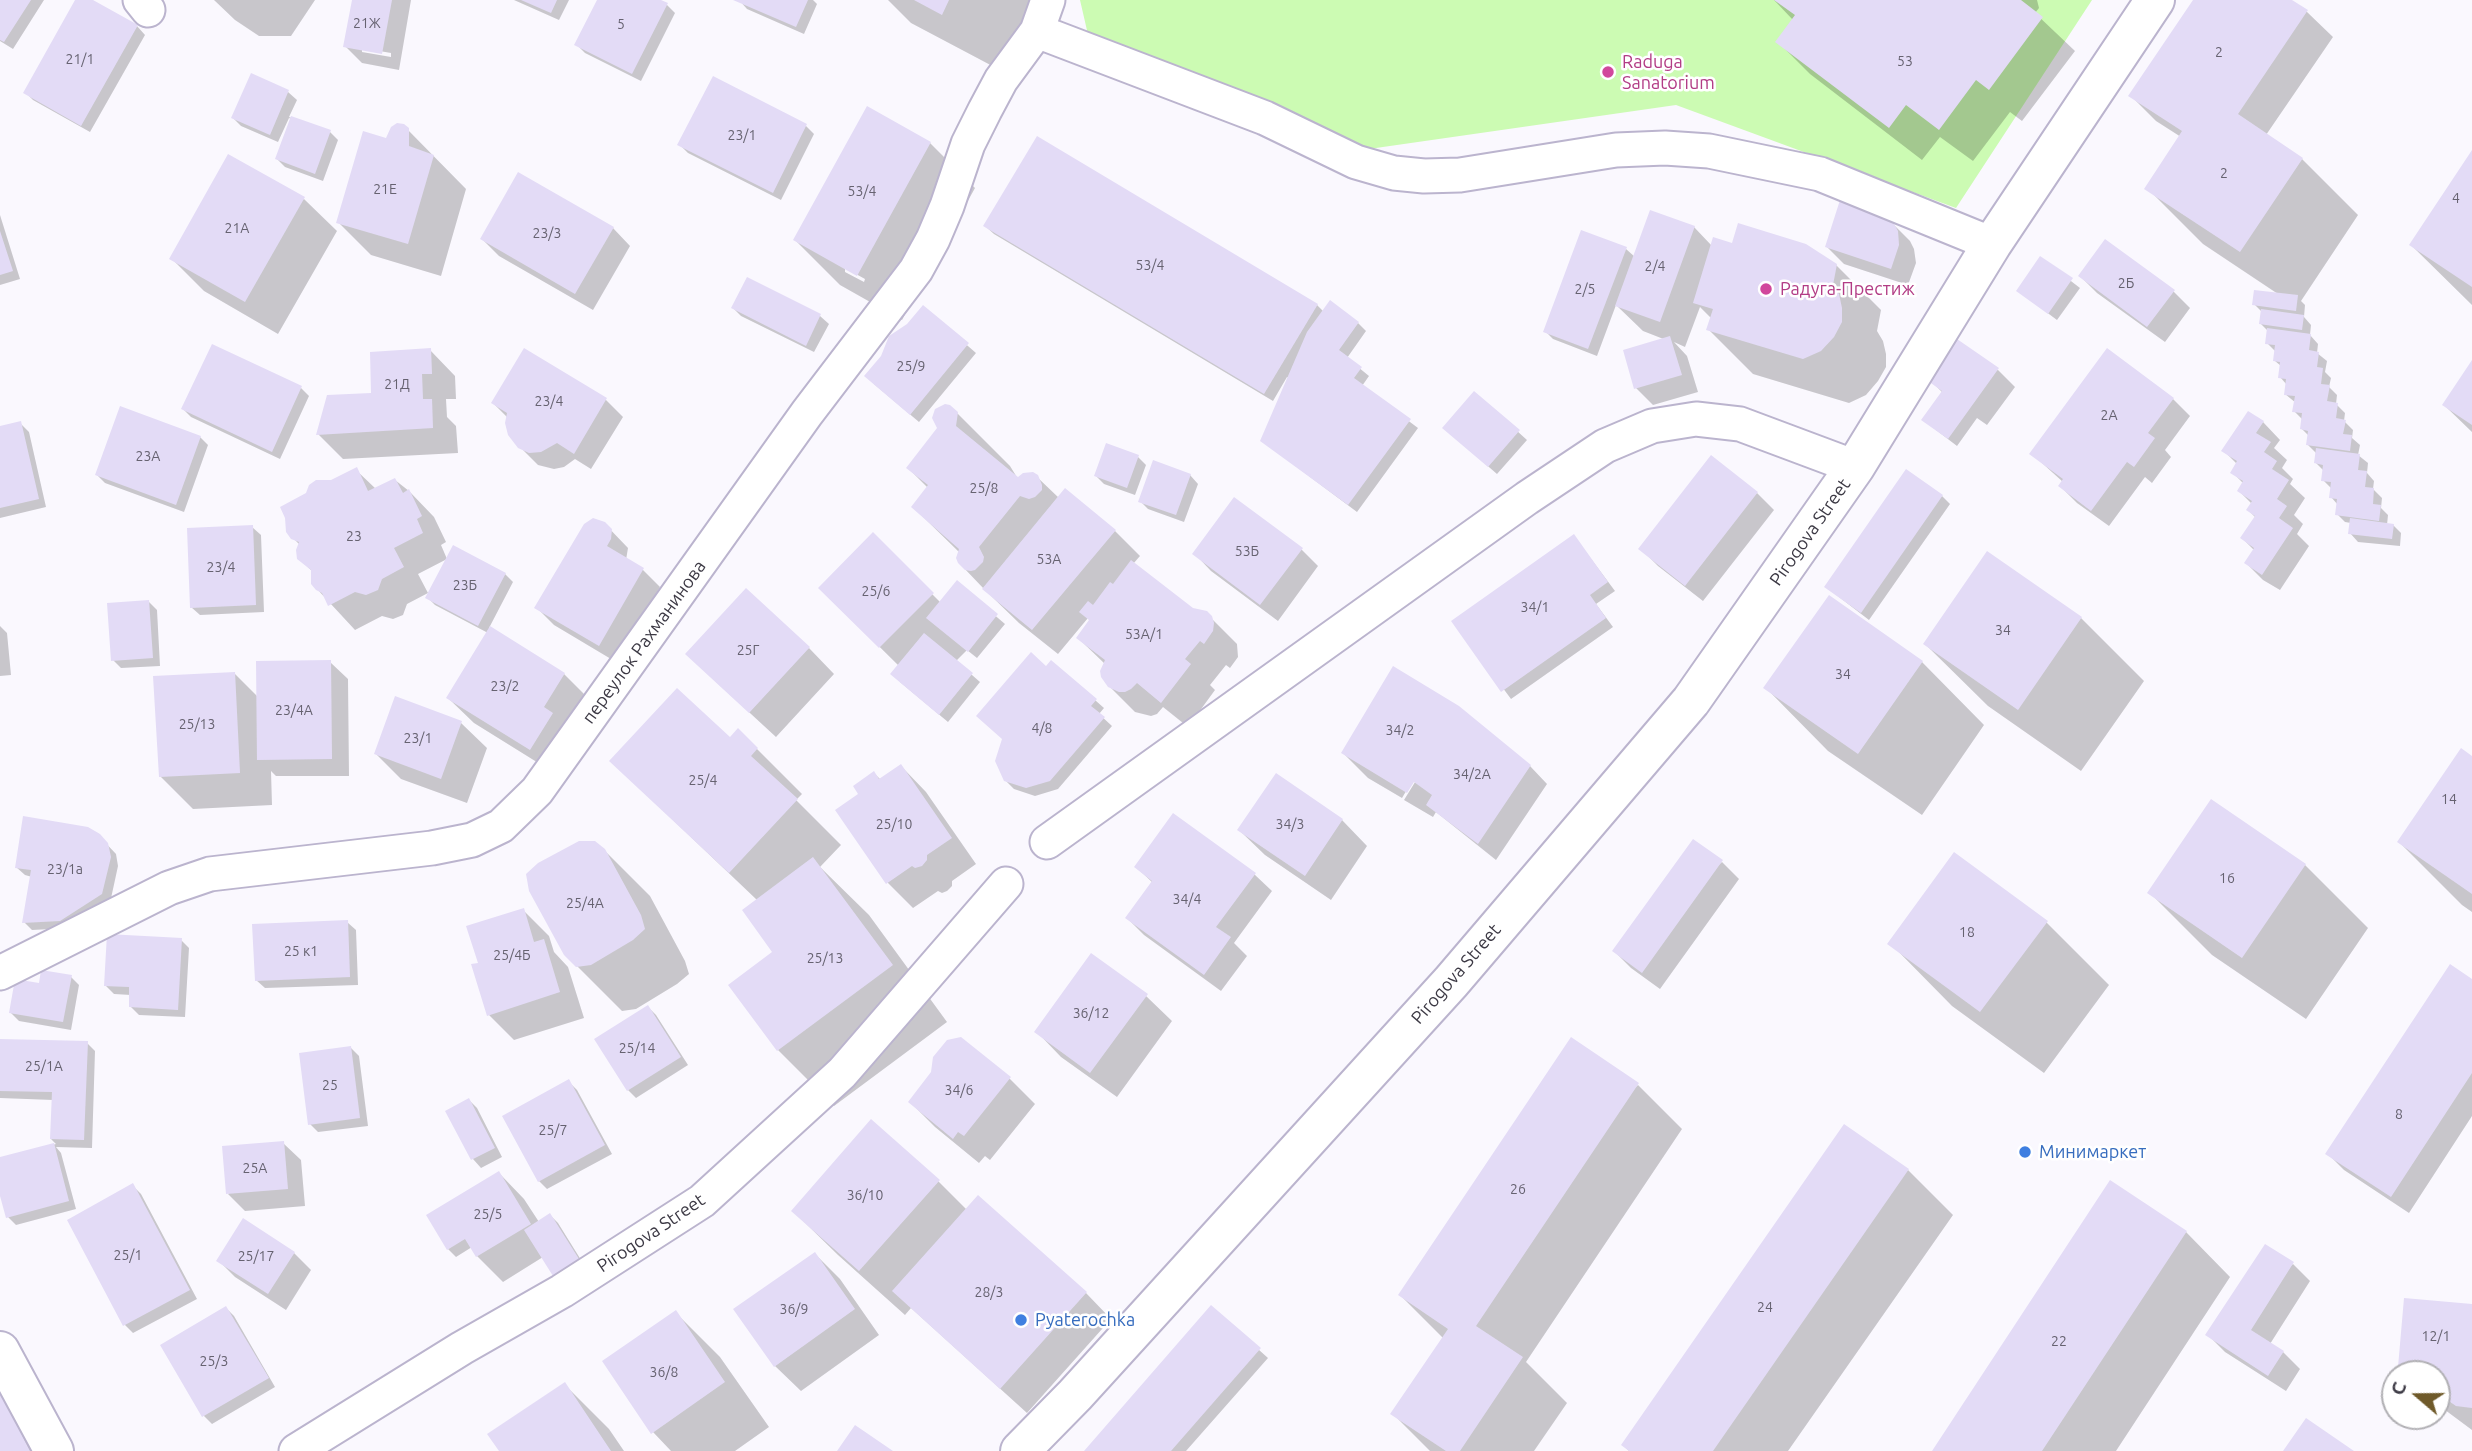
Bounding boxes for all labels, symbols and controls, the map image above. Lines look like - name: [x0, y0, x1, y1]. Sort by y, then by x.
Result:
- house number: 21Ж: [353, 15, 381, 31]
- house number: 5: [617, 16, 625, 32]
- house number: 2: [2215, 44, 2223, 60]
- house number: 21/1: [66, 51, 94, 67]
- place label: Raduga Sanatorium: [1622, 51, 1715, 94]
- house number: 53: [1897, 53, 1913, 69]
- marker: Raduga Sanatorium: [1600, 64, 1616, 80]
- house number: 23/1: [728, 127, 756, 143]
- house number: 2: [2220, 165, 2228, 181]
- house number: 21Е: [373, 181, 397, 197]
- house number: 53/4: [848, 183, 876, 199]
- house number: 4: [2452, 190, 2460, 206]
- house number: 21А: [225, 220, 249, 236]
- house number: 23/3: [533, 225, 561, 241]
- house number: 53/4: [1136, 257, 1164, 273]
- house number: 2/4: [1645, 258, 1665, 274]
- house number: 2Б: [2118, 275, 2134, 291]
- place label: Радуга-Престиж: [1780, 278, 1915, 300]
- house number: 2/5: [1575, 281, 1595, 297]
- marker: Радуга-Престиж: [1758, 281, 1774, 297]
- house number: 25/9: [897, 358, 925, 374]
- house number: 21Д: [384, 376, 410, 392]
- house number: 23/4: [535, 393, 563, 409]
- house number: 2А: [2101, 407, 2117, 423]
- house number: 23А: [136, 448, 160, 464]
- street label: Pirogova Street: [1765, 474, 1855, 590]
- house number: 25/8: [970, 480, 998, 496]
- house number: 23: [346, 528, 362, 544]
- house number: 53Б: [1235, 543, 1259, 559]
- house number: 53А: [1037, 551, 1061, 567]
- street label: переулок Рахманинова: [578, 556, 710, 728]
- house number: 23/4: [207, 559, 235, 575]
- house number: 23Б: [453, 577, 477, 593]
- house number: 25/6: [862, 583, 890, 599]
- house number: 34/1: [1521, 599, 1549, 615]
- house number: 34: [1995, 622, 2011, 638]
- house number: 53А/1: [1125, 626, 1163, 642]
- house number: 25Г: [737, 642, 759, 658]
- house number: 34: [1835, 666, 1851, 682]
- house number: 23/2: [491, 678, 519, 694]
- house number: 23/4А: [275, 702, 313, 718]
- house number: 25/13: [179, 716, 215, 732]
- house number: 4/8: [1032, 720, 1052, 736]
- house number: 34/2: [1386, 722, 1414, 738]
- house number: 23/1: [404, 730, 432, 746]
- house number: 34/2А: [1453, 766, 1491, 782]
- house number: 25/4: [689, 772, 717, 788]
- house number: 14: [2441, 791, 2457, 807]
- house number: 25/10: [876, 816, 912, 832]
- house number: 34/3: [1276, 816, 1304, 832]
- house number: 23/1а: [47, 861, 83, 877]
- house number: 16: [2219, 870, 2235, 886]
- house number: 34/4: [1173, 891, 1201, 907]
- house number: 25/4А: [566, 895, 604, 911]
- street label: Pirogova Street: [1407, 919, 1505, 1029]
- house number: 18: [1959, 924, 1975, 940]
- house number: 25 к1: [284, 943, 318, 959]
- house number: 25/4Б: [493, 947, 531, 963]
- house number: 25/13: [807, 950, 843, 966]
- house number: 36/12: [1073, 1005, 1109, 1021]
- house number: 25/14: [619, 1040, 655, 1056]
- house number: 25/1А: [25, 1058, 63, 1074]
- house number: 25: [322, 1077, 338, 1093]
- house number: 34/6: [945, 1082, 973, 1098]
- house number: 8: [2395, 1106, 2403, 1122]
- house number: 25/7: [539, 1122, 567, 1138]
- place label: Минимаркет: [2039, 1141, 2146, 1163]
- marker: Минимаркет: [2017, 1144, 2033, 1160]
- house number: 25А: [243, 1160, 267, 1176]
- house number: 26: [1510, 1181, 1526, 1197]
- house number: 36/10: [847, 1187, 883, 1203]
- street label: Pirogova Street: [593, 1189, 709, 1277]
- house number: 25/5: [474, 1206, 502, 1222]
- house number: 25/1: [114, 1247, 142, 1263]
- house number: 25/17: [238, 1248, 274, 1264]
- house number: 28/3: [975, 1284, 1003, 1300]
- house number: 24: [1757, 1299, 1773, 1315]
- house number: 36/9: [780, 1301, 808, 1317]
- place label: Pyaterochka: [1035, 1309, 1135, 1331]
- marker: Pyaterochka: [1013, 1312, 1029, 1328]
- house number: 12/1: [2422, 1328, 2450, 1344]
- house number: 22: [2051, 1333, 2067, 1349]
- house number: 25/3: [200, 1353, 228, 1369]
- north arrow: [2381, 1360, 2451, 1430]
- house number: 36/8: [650, 1364, 678, 1380]
- text: С: [2386, 1379, 2411, 1398]

